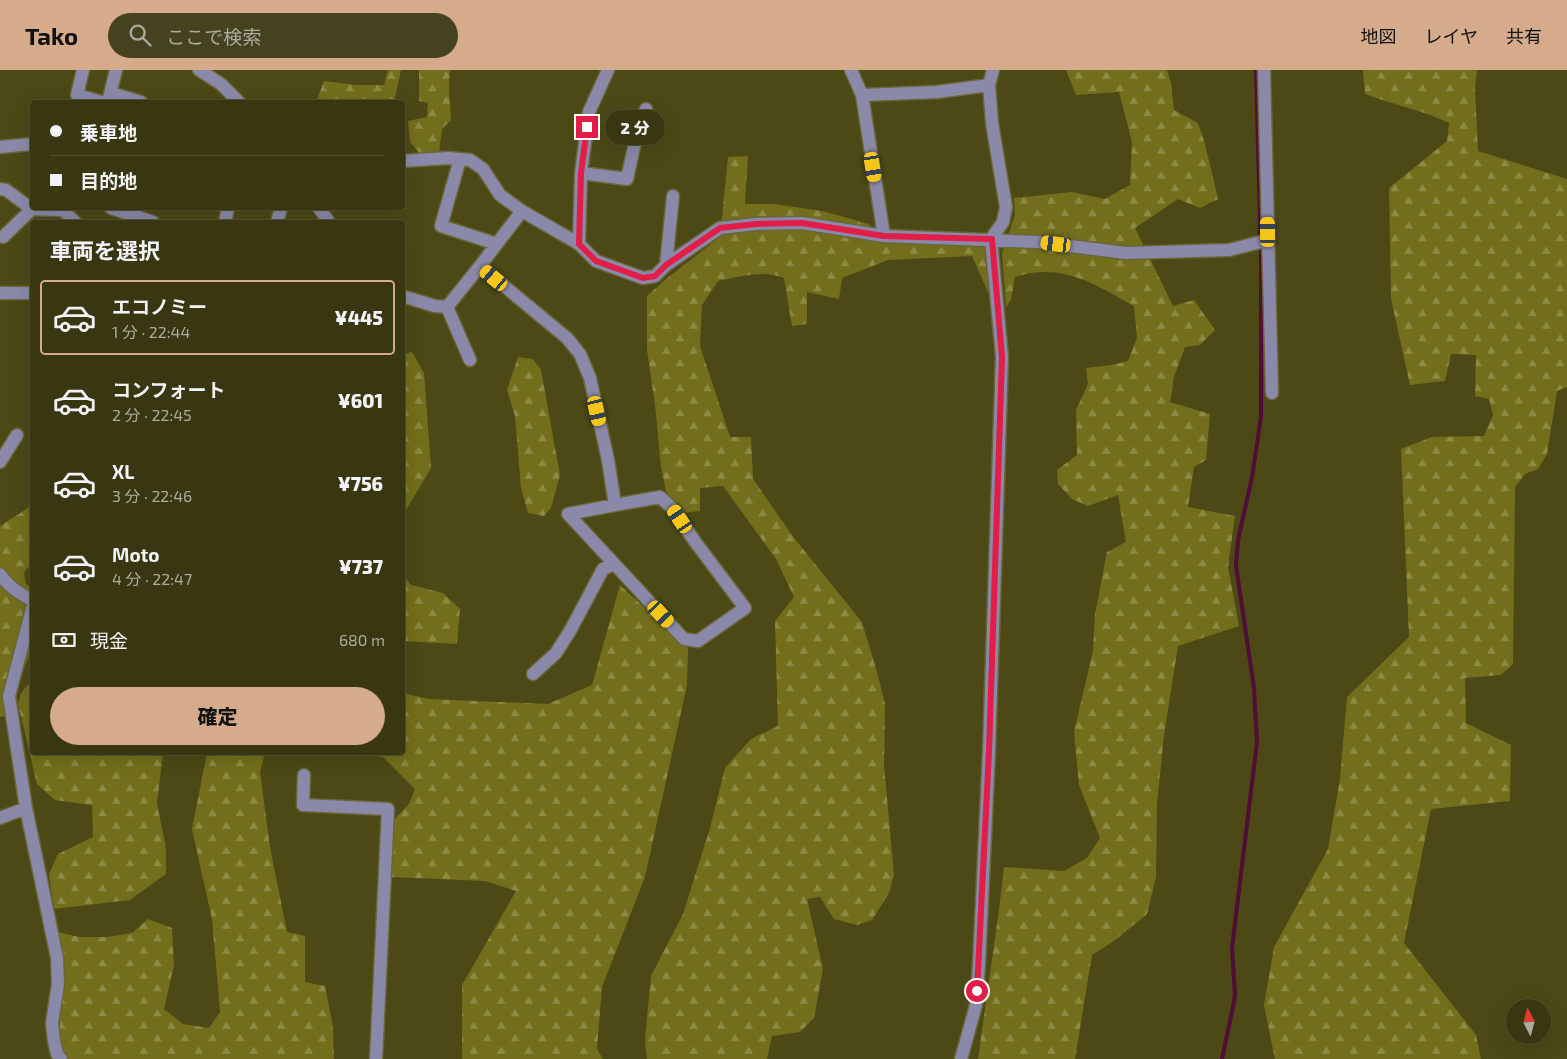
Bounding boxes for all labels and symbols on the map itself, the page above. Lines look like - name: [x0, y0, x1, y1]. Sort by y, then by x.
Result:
- callout: 2 分: [604, 110, 664, 144]
- route end: [576, 116, 598, 138]
- car: [863, 151, 882, 183]
- car: [1260, 217, 1275, 247]
- car: [1040, 235, 1071, 253]
- car: [477, 263, 510, 293]
- car: [586, 395, 607, 427]
- car: [665, 502, 694, 536]
- car: [645, 598, 676, 630]
- route start: [966, 980, 988, 1002]
- north arrow: [1506, 999, 1551, 1044]

